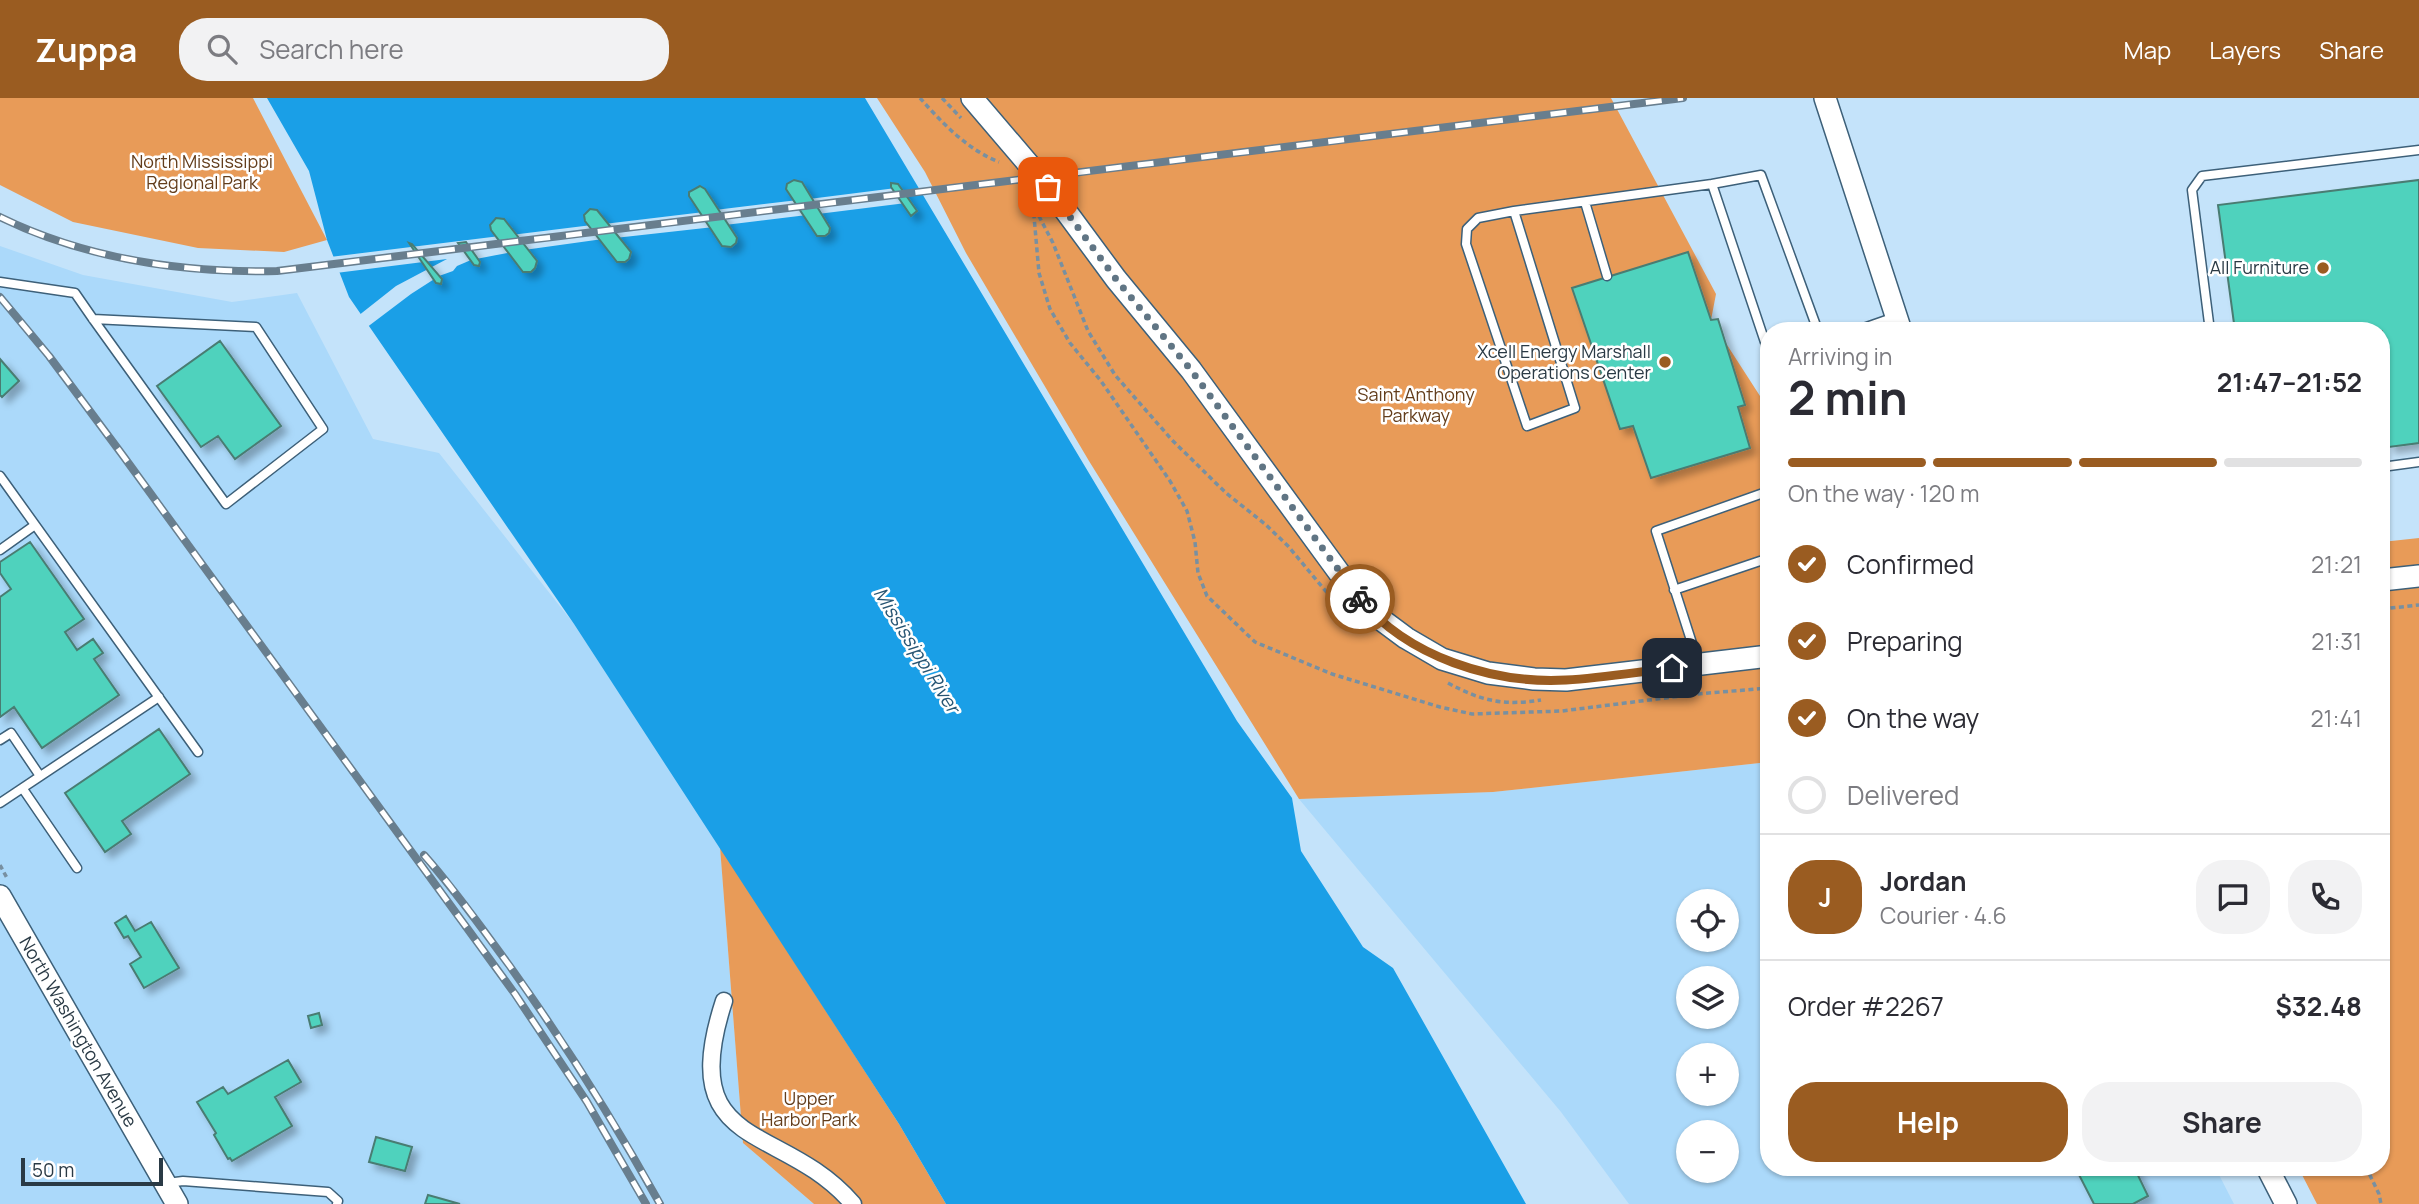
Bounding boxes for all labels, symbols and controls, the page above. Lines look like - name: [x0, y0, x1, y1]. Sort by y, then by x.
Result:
- search box: [179, 18, 669, 81]
- text: Zuppa: [35, 27, 137, 72]
- icon: search: [203, 30, 241, 68]
- text: Search here: [259, 31, 404, 67]
- text: Map: [2124, 33, 2171, 66]
- text: Layers: [2209, 33, 2281, 66]
- text: Share: [2319, 33, 2384, 66]
- park label: North Mississippi Regional Park: [131, 149, 273, 194]
- pin: [1018, 157, 1078, 217]
- icon: bag: [1029, 168, 1067, 206]
- place label: All Furniture: [2210, 255, 2309, 279]
- marker: All Furniture: [2315, 260, 2331, 276]
- place label: Xcell Energy Marshall Operations Center: [1477, 339, 1652, 384]
- text: Arriving in: [1788, 340, 1893, 372]
- marker: Xcell Energy Marshall Operations Center: [1657, 354, 1673, 370]
- text: 21:47–21:52: [2217, 364, 2362, 400]
- text: 2 min: [1788, 366, 1908, 429]
- park label: Saint Anthony Parkway: [1357, 382, 1475, 427]
- text: On the way · 120 m: [1788, 477, 1980, 509]
- icon: check: [1788, 545, 1826, 583]
- text: Confirmed: [1847, 546, 1974, 582]
- text: 21:21: [2311, 548, 2362, 580]
- courier: [1325, 564, 1395, 634]
- icon: bike: [1341, 580, 1379, 618]
- water label: Mississippi River: [868, 582, 967, 720]
- icon: check: [1788, 622, 1826, 660]
- text: Preparing: [1847, 623, 1963, 659]
- text: 21:31: [2311, 625, 2362, 657]
- pin: [1642, 638, 1702, 698]
- icon: home: [1653, 649, 1691, 687]
- icon: check: [1788, 699, 1826, 737]
- text: On the way: [1847, 700, 1979, 736]
- text: 21:41: [2311, 702, 2362, 734]
- text: Delivered: [1847, 777, 1959, 813]
- button: chat: [2196, 860, 2270, 934]
- button: phone: [2288, 860, 2362, 934]
- text: Jordan: [1880, 863, 1966, 899]
- text: J: [1818, 879, 1832, 915]
- map controls: [1676, 889, 1739, 1183]
- button: locate: [1676, 889, 1739, 952]
- text: Courier · 4.6: [1880, 899, 2007, 931]
- street label: North Washington Avenue: [14, 932, 143, 1131]
- button: layers: [1676, 966, 1739, 1029]
- text: Order #2267: [1788, 988, 1944, 1024]
- text: $32.48: [2275, 988, 2362, 1024]
- button: +: [1676, 1043, 1739, 1106]
- button: Help: [1788, 1082, 2068, 1162]
- button: Share: [2082, 1082, 2362, 1162]
- park label: Upper Harbor Park: [761, 1086, 858, 1131]
- button: −: [1676, 1120, 1739, 1183]
- scale bar: [21, 1155, 163, 1187]
- text: 50 m: [32, 1157, 74, 1183]

